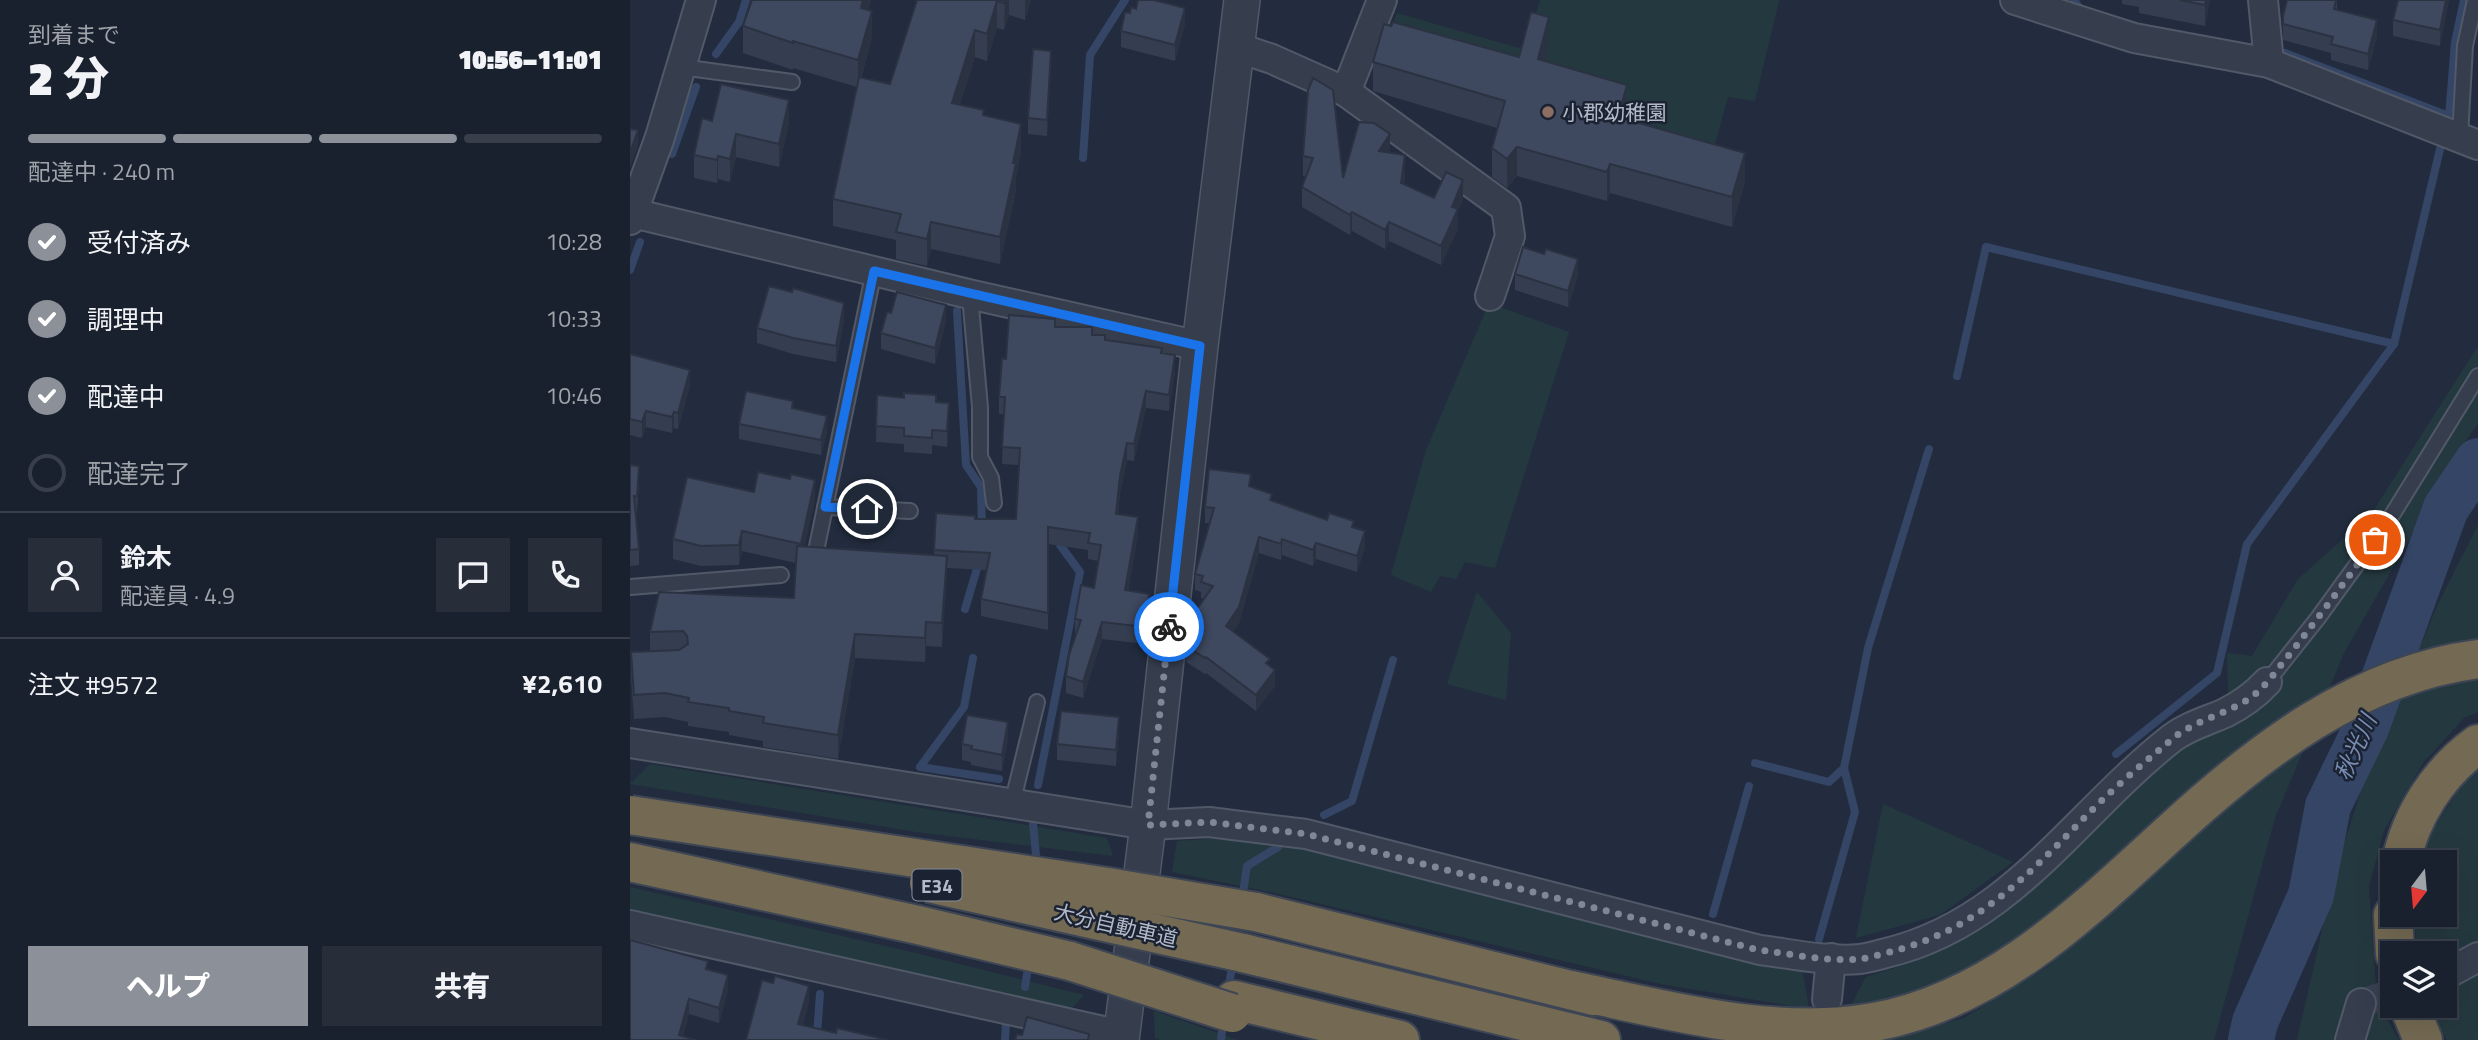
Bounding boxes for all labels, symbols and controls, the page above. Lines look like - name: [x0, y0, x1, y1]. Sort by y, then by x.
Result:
- text: 到着まで: [28, 17, 120, 52]
- text: 10:56–11:01: [458, 40, 602, 79]
- text: 2 分: [28, 43, 109, 113]
- place label: 小郡幼稚園: [1562, 96, 1667, 128]
- marker: 小郡幼稚園: [1540, 104, 1556, 120]
- text: 配達中 · 240 m: [28, 154, 175, 189]
- icon: check: [28, 223, 66, 261]
- text: 受付済み: [87, 223, 191, 262]
- text: 10:28: [545, 224, 602, 259]
- icon: check: [28, 300, 66, 338]
- text: 調理中: [87, 300, 165, 339]
- text: 10:33: [545, 301, 602, 336]
- icon: check: [28, 377, 66, 415]
- text: 配達中: [87, 377, 165, 416]
- text: 10:46: [545, 378, 602, 413]
- text: 配達完了: [87, 454, 191, 493]
- pin: [837, 479, 897, 539]
- icon: home: [848, 490, 886, 528]
- pin: [2345, 510, 2405, 570]
- icon: bag: [2356, 521, 2394, 559]
- button: person: [28, 538, 102, 612]
- text: 鈴木: [120, 538, 172, 577]
- button: chat: [436, 538, 510, 612]
- button: phone: [528, 538, 602, 612]
- text: 配達員 · 4.9: [120, 578, 235, 613]
- courier: [1134, 592, 1204, 662]
- icon: bike: [1150, 608, 1188, 646]
- text: ¥2,610: [522, 664, 602, 703]
- text: 注文 #9572: [28, 665, 159, 704]
- water label: 秋光川: [2325, 706, 2386, 786]
- north arrow: [2380, 850, 2457, 928]
- map controls: [2380, 850, 2457, 1018]
- road number: E34: [912, 870, 962, 900]
- street label: 大分自動車道: [1051, 895, 1181, 955]
- button: layers: [2380, 941, 2457, 1018]
- button: ヘルプ: [28, 946, 308, 1026]
- button: 共有: [322, 946, 602, 1026]

